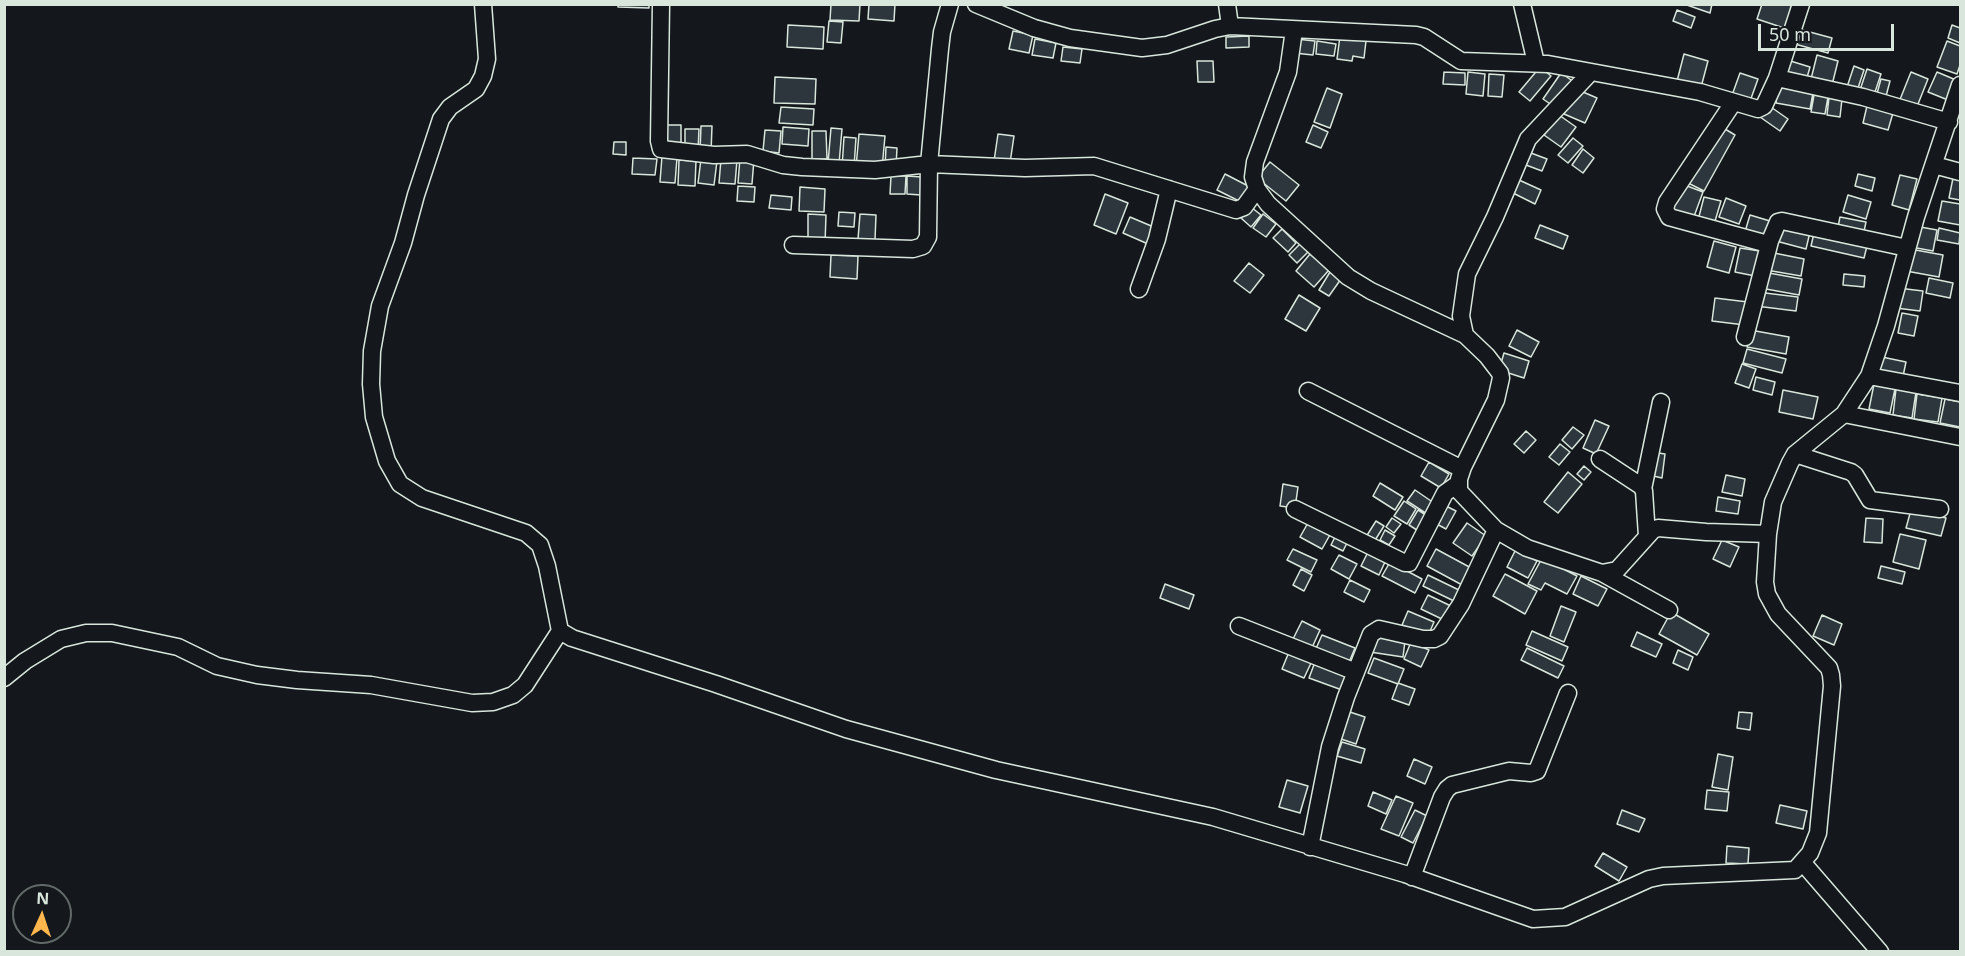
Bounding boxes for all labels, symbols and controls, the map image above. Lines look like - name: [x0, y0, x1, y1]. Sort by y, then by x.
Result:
- scale bar: [1761, 12, 1898, 50]
- text: 50 m: [1769, 22, 1811, 46]
- north arrow: [12, 884, 72, 944]
- text: N: [36, 887, 50, 909]

